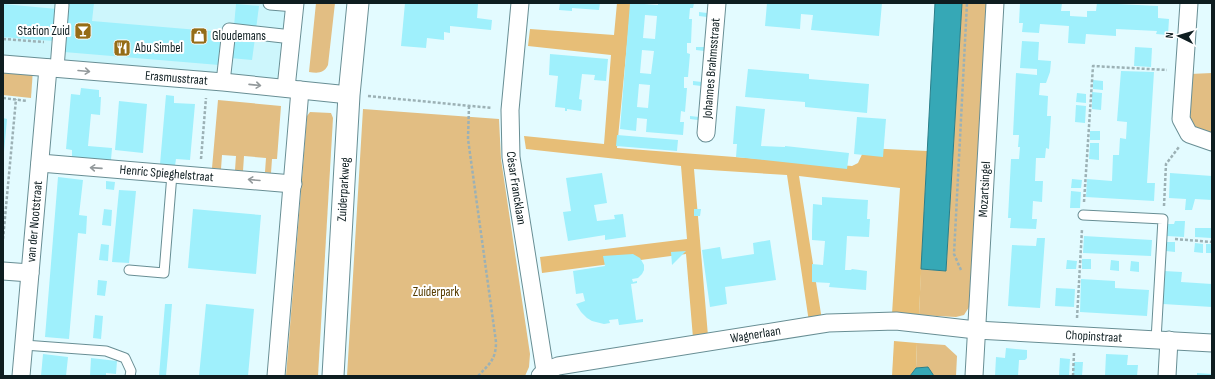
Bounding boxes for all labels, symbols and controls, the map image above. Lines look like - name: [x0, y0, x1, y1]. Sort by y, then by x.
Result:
- north arrow: [1159, 16, 1199, 56]
- street label: Johannes Brahmsstraat: [699, 17, 724, 120]
- bar icon: Station Zuid: [73, 21, 93, 41]
- place label: Station Zuid: [18, 23, 70, 39]
- shop icon: Gloudemans: [189, 26, 209, 46]
- place label: Gloudemans: [212, 28, 266, 44]
- text: N: [1163, 32, 1176, 39]
- restaurant icon: Abu Simbel: [112, 38, 132, 58]
- place label: Abu Simbel: [134, 40, 183, 56]
- one-way arrow: [77, 67, 90, 74]
- street label: Erasmusstraat: [144, 68, 209, 89]
- one-way arrow: [248, 82, 261, 89]
- street label: César Francklaan: [503, 151, 530, 226]
- street label: Zuiderparkweg: [334, 157, 353, 222]
- street label: Mozartsingel: [975, 161, 994, 218]
- street label: Henric Spieghelstraat: [119, 162, 214, 185]
- one-way arrow: [90, 164, 103, 171]
- one-way arrow: [248, 177, 261, 184]
- street label: van der Nootstraat: [23, 180, 46, 263]
- park label: Zuiderpark: [413, 284, 459, 300]
- street label: Wagnerlaan: [729, 323, 782, 346]
- street label: Chopinstraat: [1065, 327, 1123, 346]

